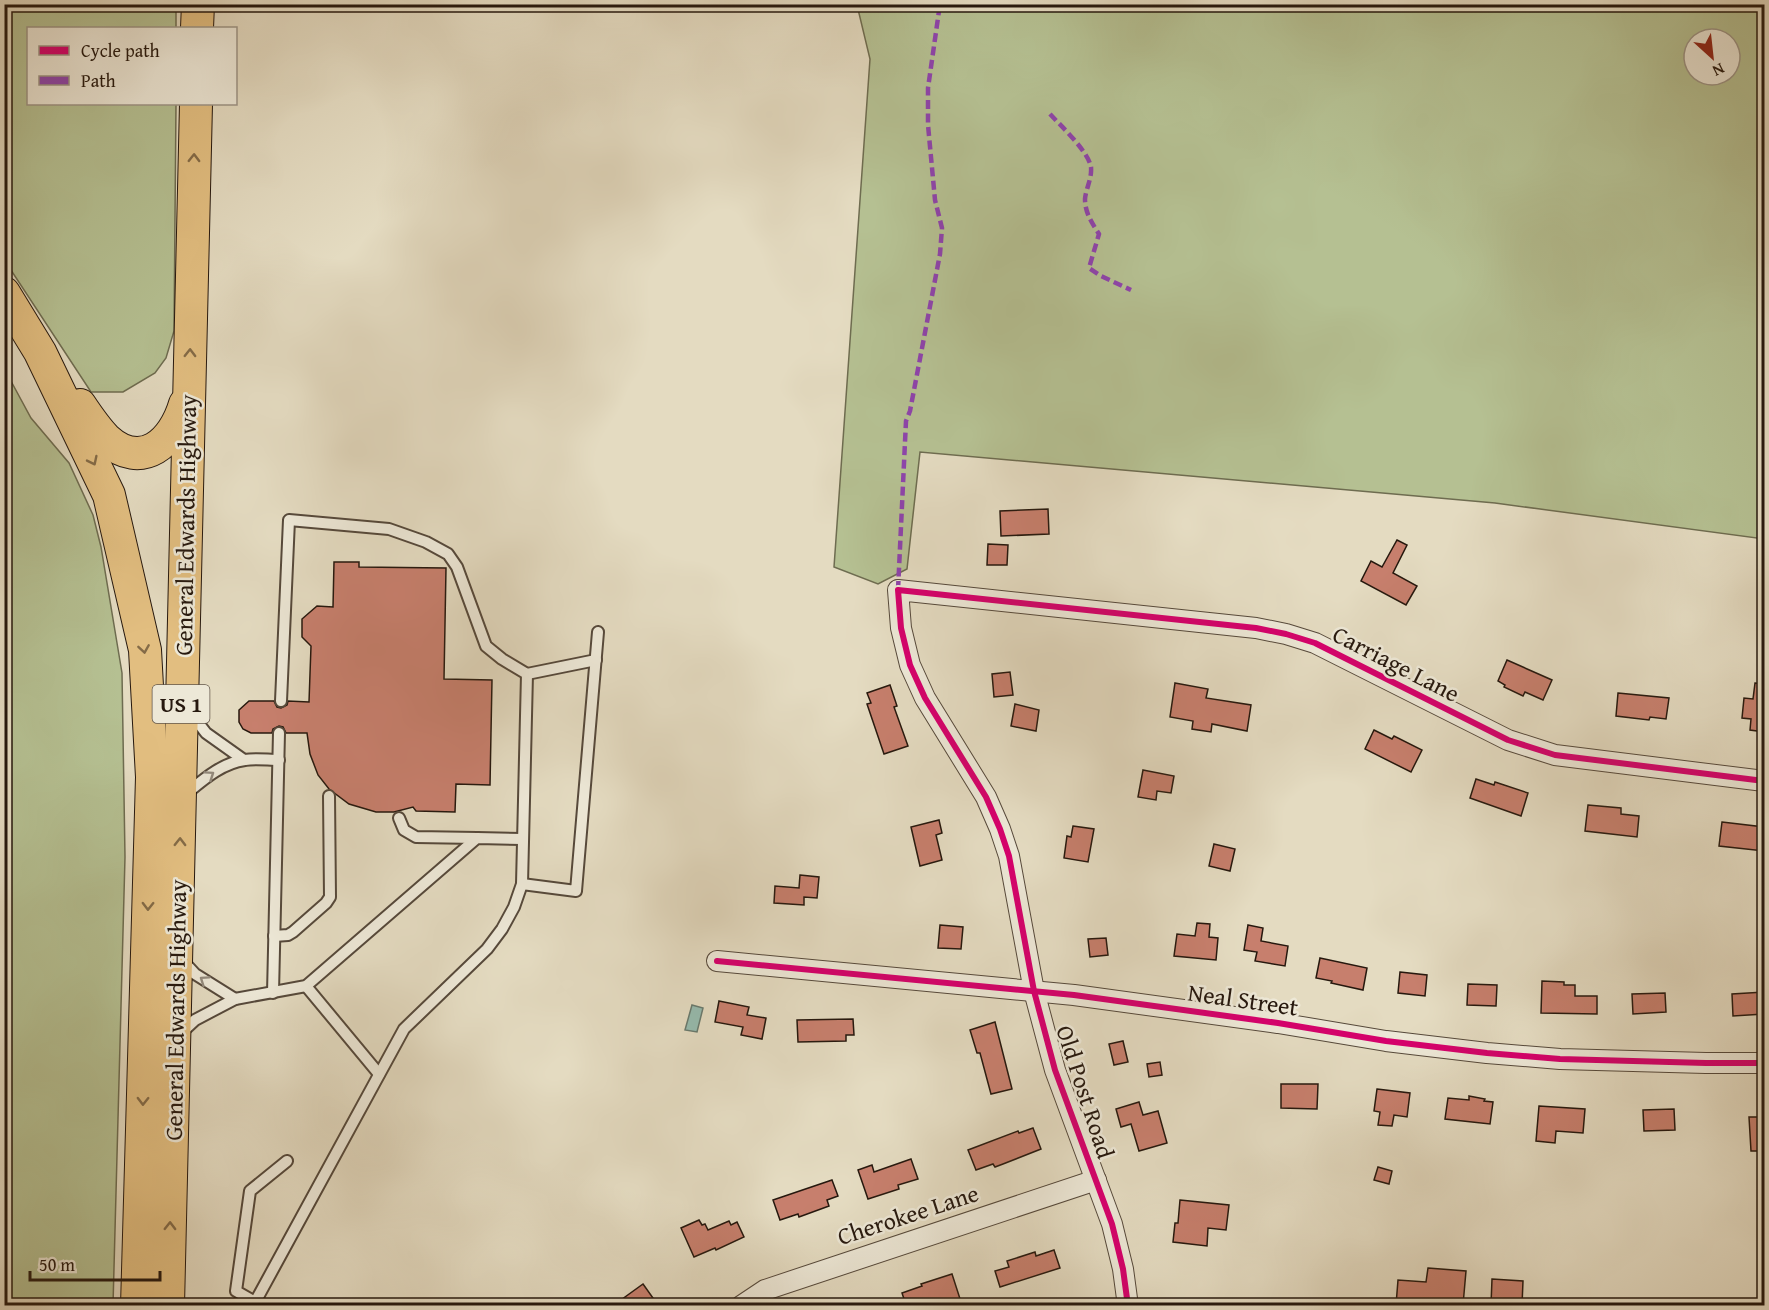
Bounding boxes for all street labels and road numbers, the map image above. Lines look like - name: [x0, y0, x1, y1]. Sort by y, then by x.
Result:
- street label: General Edwards Highway: [166, 394, 205, 656]
- street label: Carriage Lane: [1327, 617, 1466, 711]
- road number: US 1: [152, 685, 210, 723]
- street label: General Edwards Highway: [156, 879, 195, 1141]
- street label: Neal Street: [1186, 974, 1301, 1025]
- street label: Old Post Road: [1048, 1021, 1124, 1163]
- street label: Cherokee Lane: [833, 1175, 983, 1254]

